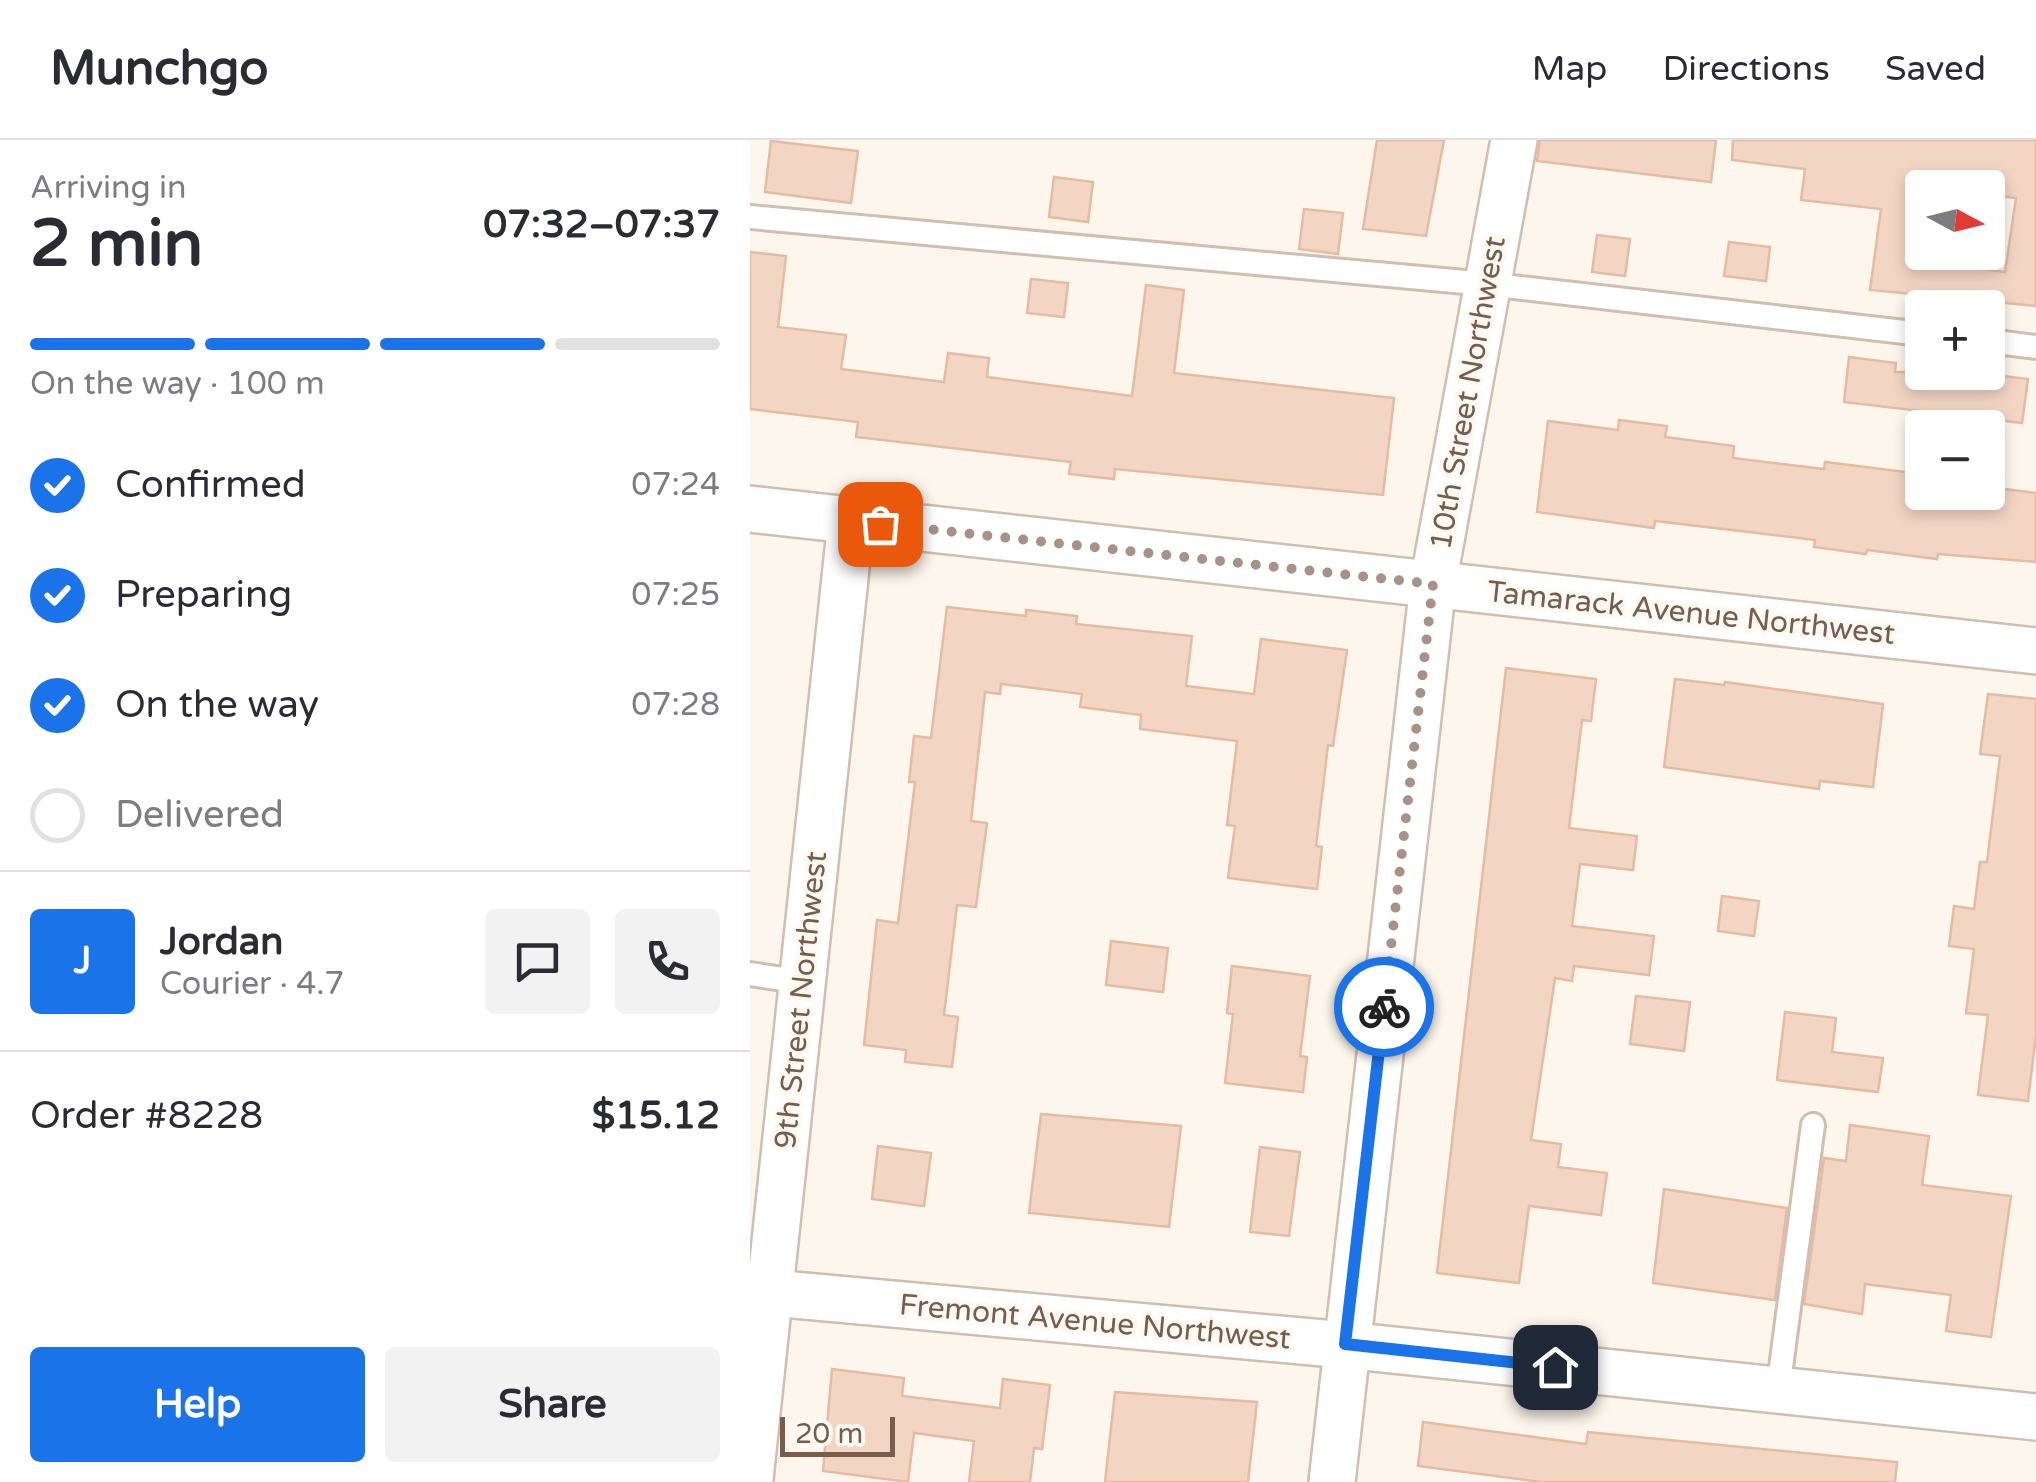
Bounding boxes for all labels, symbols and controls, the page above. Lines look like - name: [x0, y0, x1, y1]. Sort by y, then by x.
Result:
- text: Munchgo: [50, 40, 269, 98]
- text: Map: [1532, 48, 1607, 90]
- text: Directions: [1662, 48, 1830, 90]
- text: Saved: [1885, 48, 1986, 90]
- text: Arriving in: [30, 169, 187, 207]
- north arrow: [1905, 170, 2005, 270]
- map controls: [1905, 170, 2005, 510]
- text: 07:32–07:37: [483, 202, 720, 248]
- text: 2 min: [30, 205, 203, 284]
- street label: 10th Street Northwest: [1422, 233, 1514, 553]
- button: +: [1905, 290, 2005, 390]
- text: On the way · 100 m: [30, 365, 325, 403]
- button: −: [1905, 410, 2005, 510]
- icon: check: [30, 458, 85, 513]
- text: Confirmed: [115, 462, 306, 508]
- text: 07:24: [631, 466, 720, 504]
- pin: [838, 482, 923, 567]
- icon: bag: [853, 497, 908, 552]
- icon: check: [30, 568, 85, 623]
- text: Preparing: [115, 572, 292, 618]
- street label: Tamarack Avenue Northwest: [1485, 573, 1897, 653]
- text: 07:25: [631, 576, 720, 614]
- icon: check: [30, 678, 85, 733]
- text: On the way: [115, 682, 319, 728]
- text: 07:28: [631, 686, 720, 724]
- text: Delivered: [115, 792, 284, 838]
- street label: 9th Street Northwest: [767, 849, 835, 1151]
- button: chat: [485, 909, 590, 1014]
- button: phone: [615, 909, 720, 1014]
- text: Jordan: [160, 919, 283, 965]
- text: J: [74, 938, 91, 984]
- courier: [1334, 957, 1434, 1057]
- text: Courier · 4.7: [160, 965, 344, 1003]
- icon: bike: [1357, 980, 1412, 1035]
- text: Order #8228: [30, 1093, 263, 1139]
- text: $15.12: [592, 1093, 720, 1139]
- street label: Fremont Avenue Northwest: [898, 1286, 1292, 1358]
- pin: [1513, 1325, 1598, 1410]
- icon: home: [1528, 1340, 1583, 1395]
- button: Help: [30, 1347, 365, 1462]
- button: Share: [385, 1347, 720, 1462]
- scale bar: [780, 1412, 895, 1456]
- text: 20 m: [795, 1417, 863, 1451]

